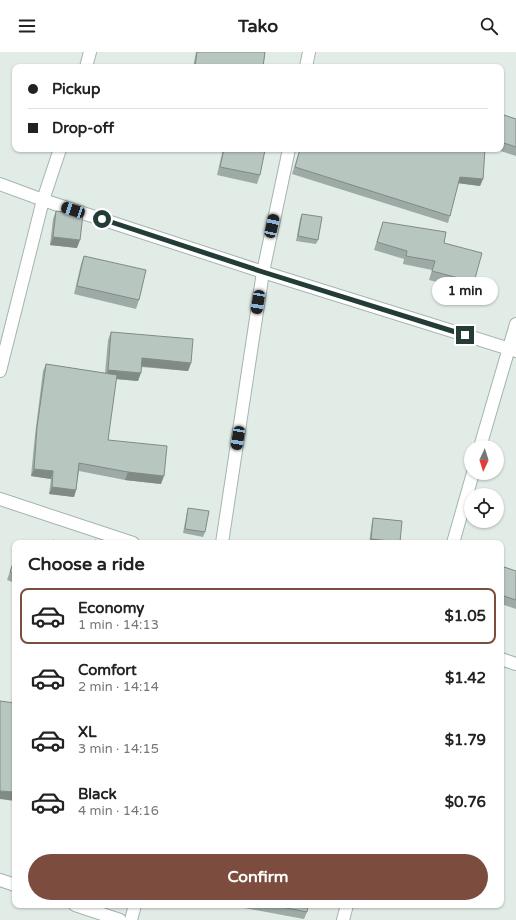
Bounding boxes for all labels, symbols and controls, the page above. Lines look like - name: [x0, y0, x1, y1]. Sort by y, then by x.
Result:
- icon: menu: [16, 15, 38, 37]
- text: Tako: [238, 15, 278, 37]
- icon: search: [478, 15, 500, 37]
- text: Pickup: [52, 80, 100, 98]
- text: Drop-off: [52, 119, 114, 137]
- car: [60, 201, 86, 219]
- route start: [93, 210, 111, 228]
- car: [264, 213, 280, 239]
- callout: 1 min: [432, 277, 498, 305]
- text: 1 min: [448, 283, 482, 299]
- car: [250, 289, 266, 315]
- route end: [456, 326, 474, 344]
- car: [230, 425, 246, 451]
- north arrow: [464, 440, 504, 480]
- map controls: [464, 440, 504, 528]
- button: locate: [464, 488, 504, 528]
- text: Choose a ride: [28, 553, 145, 575]
- icon: car: [30, 598, 66, 634]
- text: Economy: [78, 599, 144, 617]
- text: $1.05: [445, 607, 486, 625]
- text: 1 min · 14:13: [78, 617, 159, 633]
- icon: car: [30, 660, 66, 696]
- text: Comfort: [78, 661, 137, 679]
- text: $1.42: [445, 669, 486, 687]
- text: 2 min · 14:14: [78, 679, 159, 695]
- icon: car: [30, 722, 66, 758]
- text: XL: [78, 723, 97, 741]
- text: $1.79: [445, 731, 486, 749]
- text: 3 min · 14:15: [78, 741, 159, 757]
- icon: car: [30, 784, 66, 820]
- text: Black: [78, 785, 117, 803]
- text: $0.76: [445, 793, 486, 811]
- text: 4 min · 14:16: [78, 803, 159, 819]
- button: Confirm: [28, 854, 488, 900]

